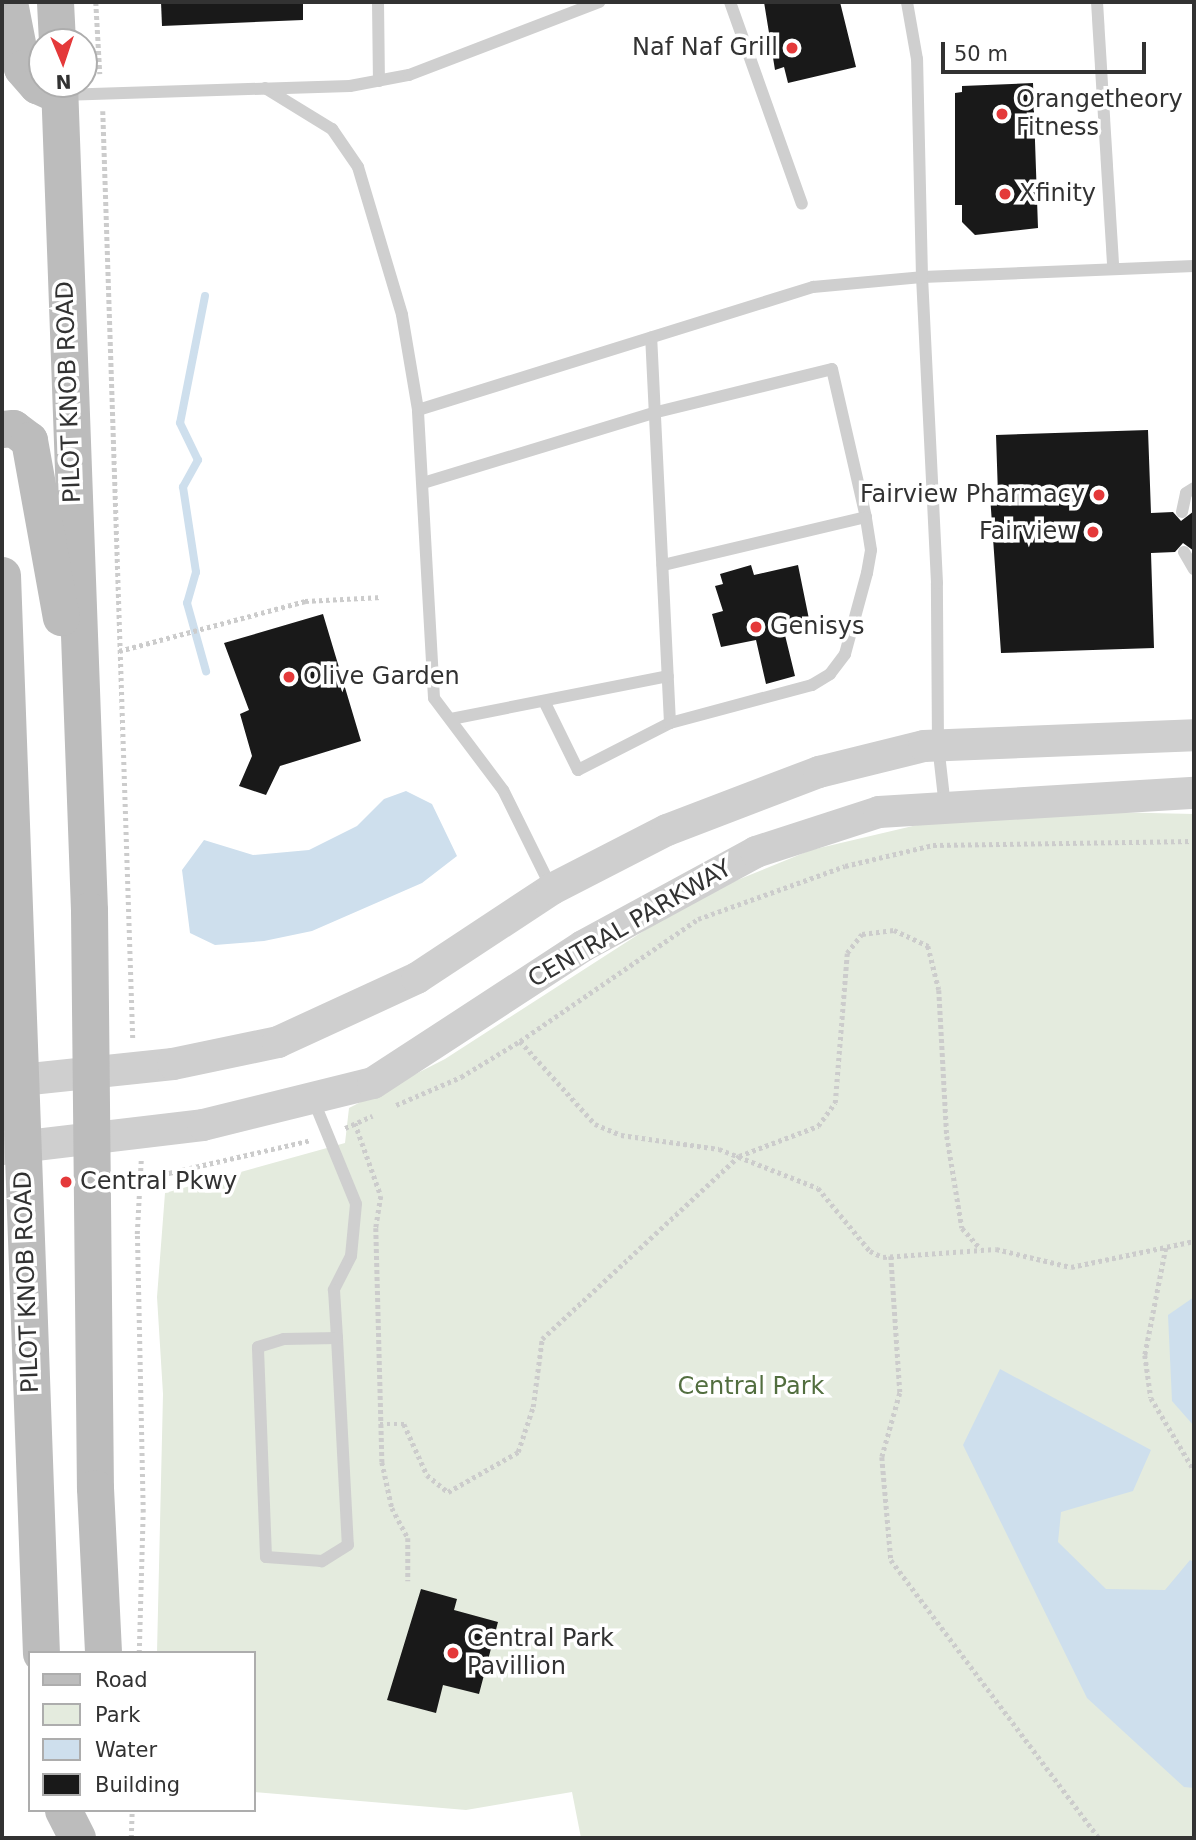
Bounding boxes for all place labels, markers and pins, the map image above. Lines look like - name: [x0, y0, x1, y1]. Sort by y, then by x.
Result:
- place label: Naf Naf Grill: [632, 34, 778, 62]
- marker: Naf Naf Grill: [784, 40, 800, 56]
- place label: Orangetheory Fitness: [1016, 86, 1183, 142]
- marker: Orangetheory Fitness: [994, 106, 1010, 122]
- place label: Xfinity: [1019, 180, 1096, 208]
- marker: Xfinity: [997, 186, 1013, 202]
- place label: Fairview Pharmacy: [860, 481, 1085, 509]
- marker: Fairview Pharmacy: [1091, 487, 1107, 503]
- place label: Fairview: [979, 518, 1077, 546]
- marker: Fairview: [1083, 522, 1103, 542]
- place label: Genisys: [770, 613, 864, 641]
- marker: Genisys: [748, 619, 764, 635]
- place label: Olive Garden: [303, 663, 460, 691]
- marker: Olive Garden: [281, 669, 297, 685]
- place label: Central Pkwy: [80, 1168, 237, 1196]
- marker: Central Pkwy: [58, 1174, 74, 1190]
- place label: Central Park Pavillion: [467, 1625, 614, 1681]
- marker: Central Park Pavillion: [445, 1645, 461, 1661]

